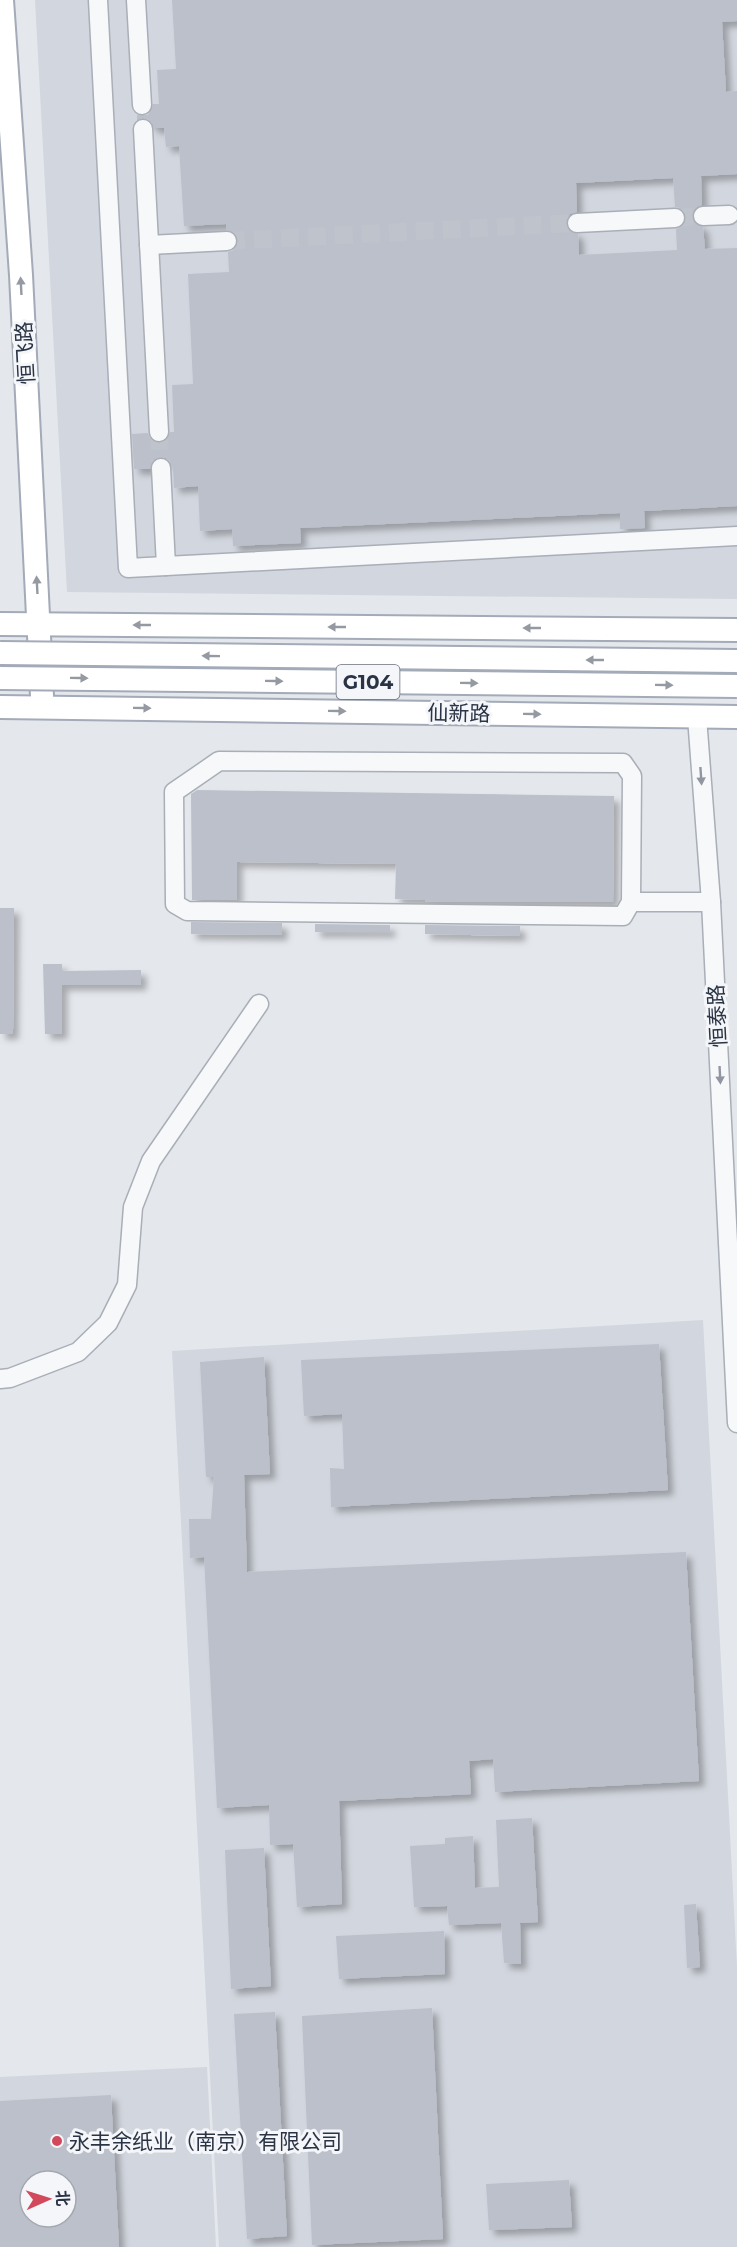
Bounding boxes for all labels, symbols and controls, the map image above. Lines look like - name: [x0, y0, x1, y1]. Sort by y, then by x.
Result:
- one-way arrow: [17, 276, 26, 295]
- street label: 恒飞路: [11, 321, 39, 385]
- one-way arrow: [33, 576, 42, 595]
- one-way arrow: [132, 620, 151, 630]
- one-way arrow: [327, 622, 346, 632]
- one-way arrow: [522, 623, 541, 633]
- one-way arrow: [201, 651, 220, 660]
- one-way arrow: [585, 655, 604, 665]
- road number: G104: [336, 665, 400, 699]
- one-way arrow: [70, 674, 89, 683]
- one-way arrow: [265, 676, 284, 686]
- one-way arrow: [460, 678, 479, 688]
- one-way arrow: [655, 680, 674, 690]
- street label: 仙新路: [427, 700, 491, 726]
- one-way arrow: [133, 703, 152, 713]
- one-way arrow: [328, 706, 347, 716]
- one-way arrow: [523, 709, 542, 719]
- one-way arrow: [697, 766, 706, 785]
- street label: 恒泰路: [703, 984, 731, 1048]
- one-way arrow: [715, 1066, 724, 1085]
- place label: 永丰余纸业（南京）有限公司: [69, 2129, 342, 2154]
- marker: 永丰余纸业（南京）有限公司: [50, 2134, 64, 2148]
- north arrow: [18, 2169, 78, 2229]
- text: 北: [53, 2190, 72, 2207]

